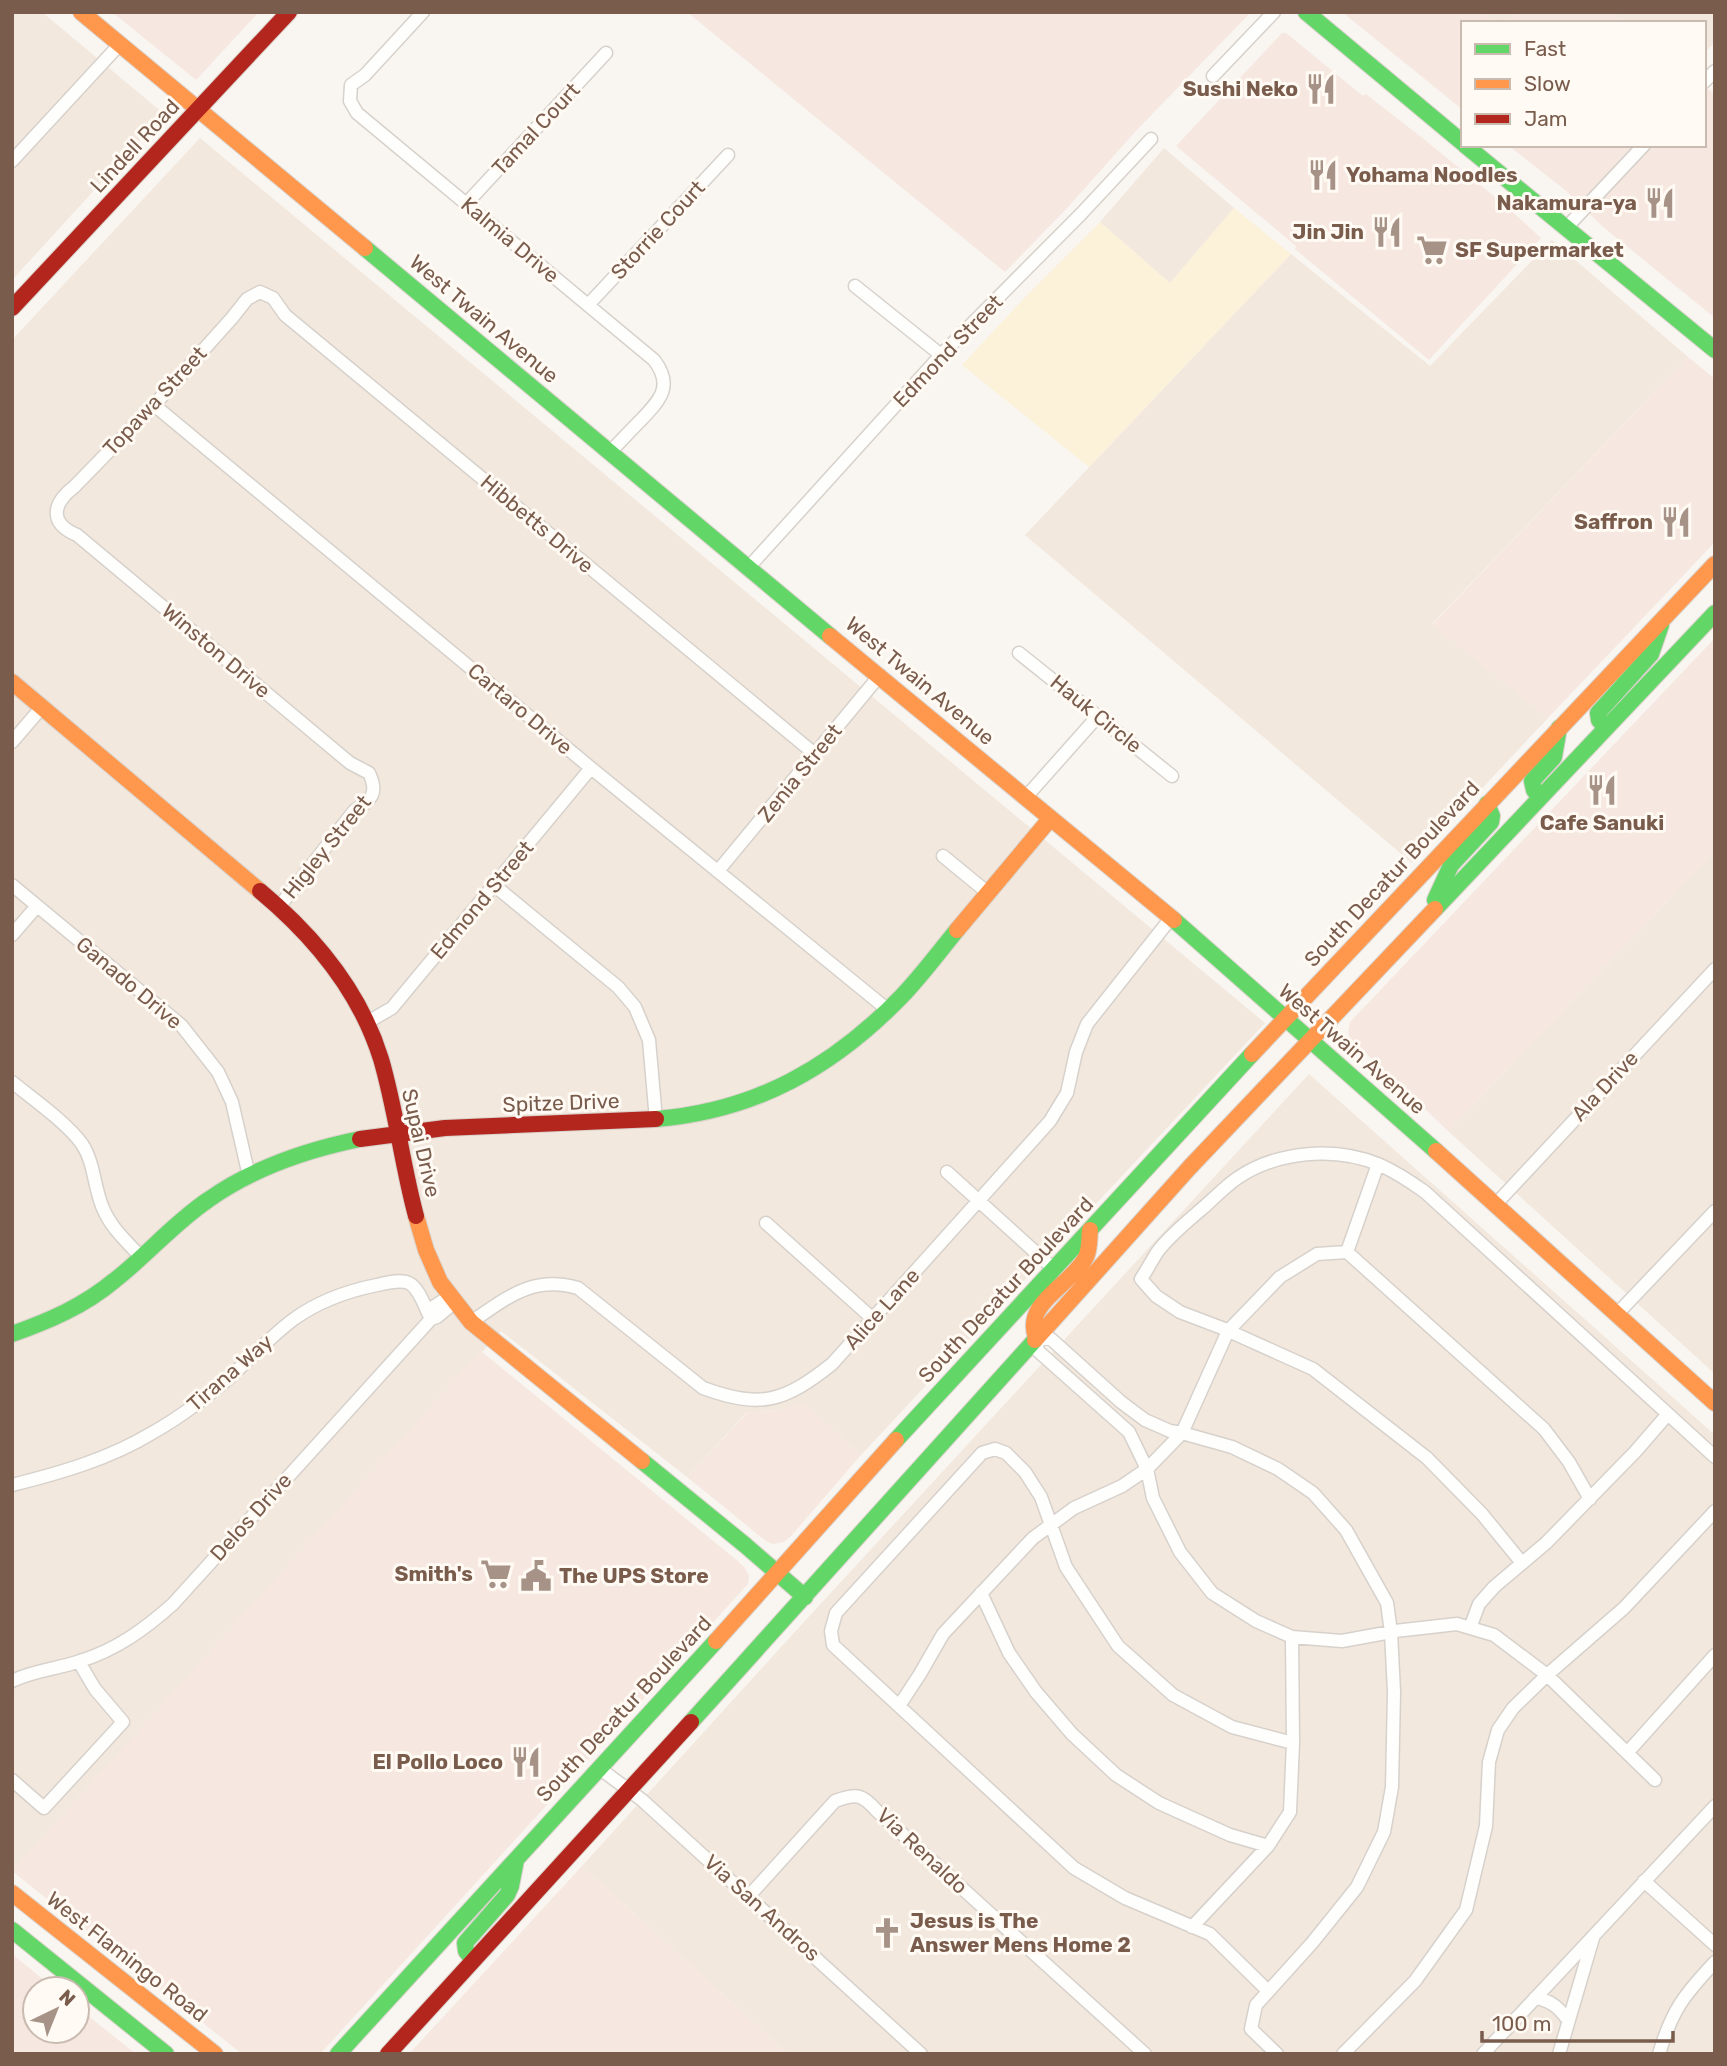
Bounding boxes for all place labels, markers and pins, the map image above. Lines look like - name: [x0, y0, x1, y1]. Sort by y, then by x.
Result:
- restaurant icon: Sushi Neko: [1304, 72, 1338, 106]
- place label: Sushi Neko: [1183, 76, 1298, 101]
- restaurant icon: Yohama Noodles: [1306, 158, 1340, 192]
- place label: Yohama Noodles: [1346, 162, 1518, 187]
- restaurant icon: Nakamura-ya: [1643, 186, 1677, 220]
- place label: Nakamura-ya: [1497, 190, 1637, 215]
- restaurant icon: Jin Jin: [1370, 215, 1404, 249]
- place label: Jin Jin: [1292, 219, 1364, 244]
- supermarket icon: SF Supermarket: [1415, 233, 1449, 267]
- place label: SF Supermarket: [1455, 237, 1624, 262]
- restaurant icon: Saffron: [1659, 505, 1693, 539]
- place label: Saffron: [1574, 509, 1653, 534]
- restaurant icon: Cafe Sanuki: [1585, 773, 1619, 807]
- place label: Cafe Sanuki: [1540, 810, 1664, 835]
- supermarket icon: Smith's: [479, 1557, 513, 1591]
- public building icon: The UPS Store: [519, 1559, 553, 1593]
- place label: Smith's: [395, 1561, 473, 1586]
- place label: The UPS Store: [559, 1563, 709, 1588]
- restaurant icon: El Pollo Loco: [509, 1745, 543, 1779]
- place label: El Pollo Loco: [372, 1749, 503, 1774]
- place label: Jesus is The Answer Mens Home 2: [910, 1908, 1131, 1957]
- church icon: Jesus is The Answer Mens Home 2: [870, 1916, 904, 1950]

